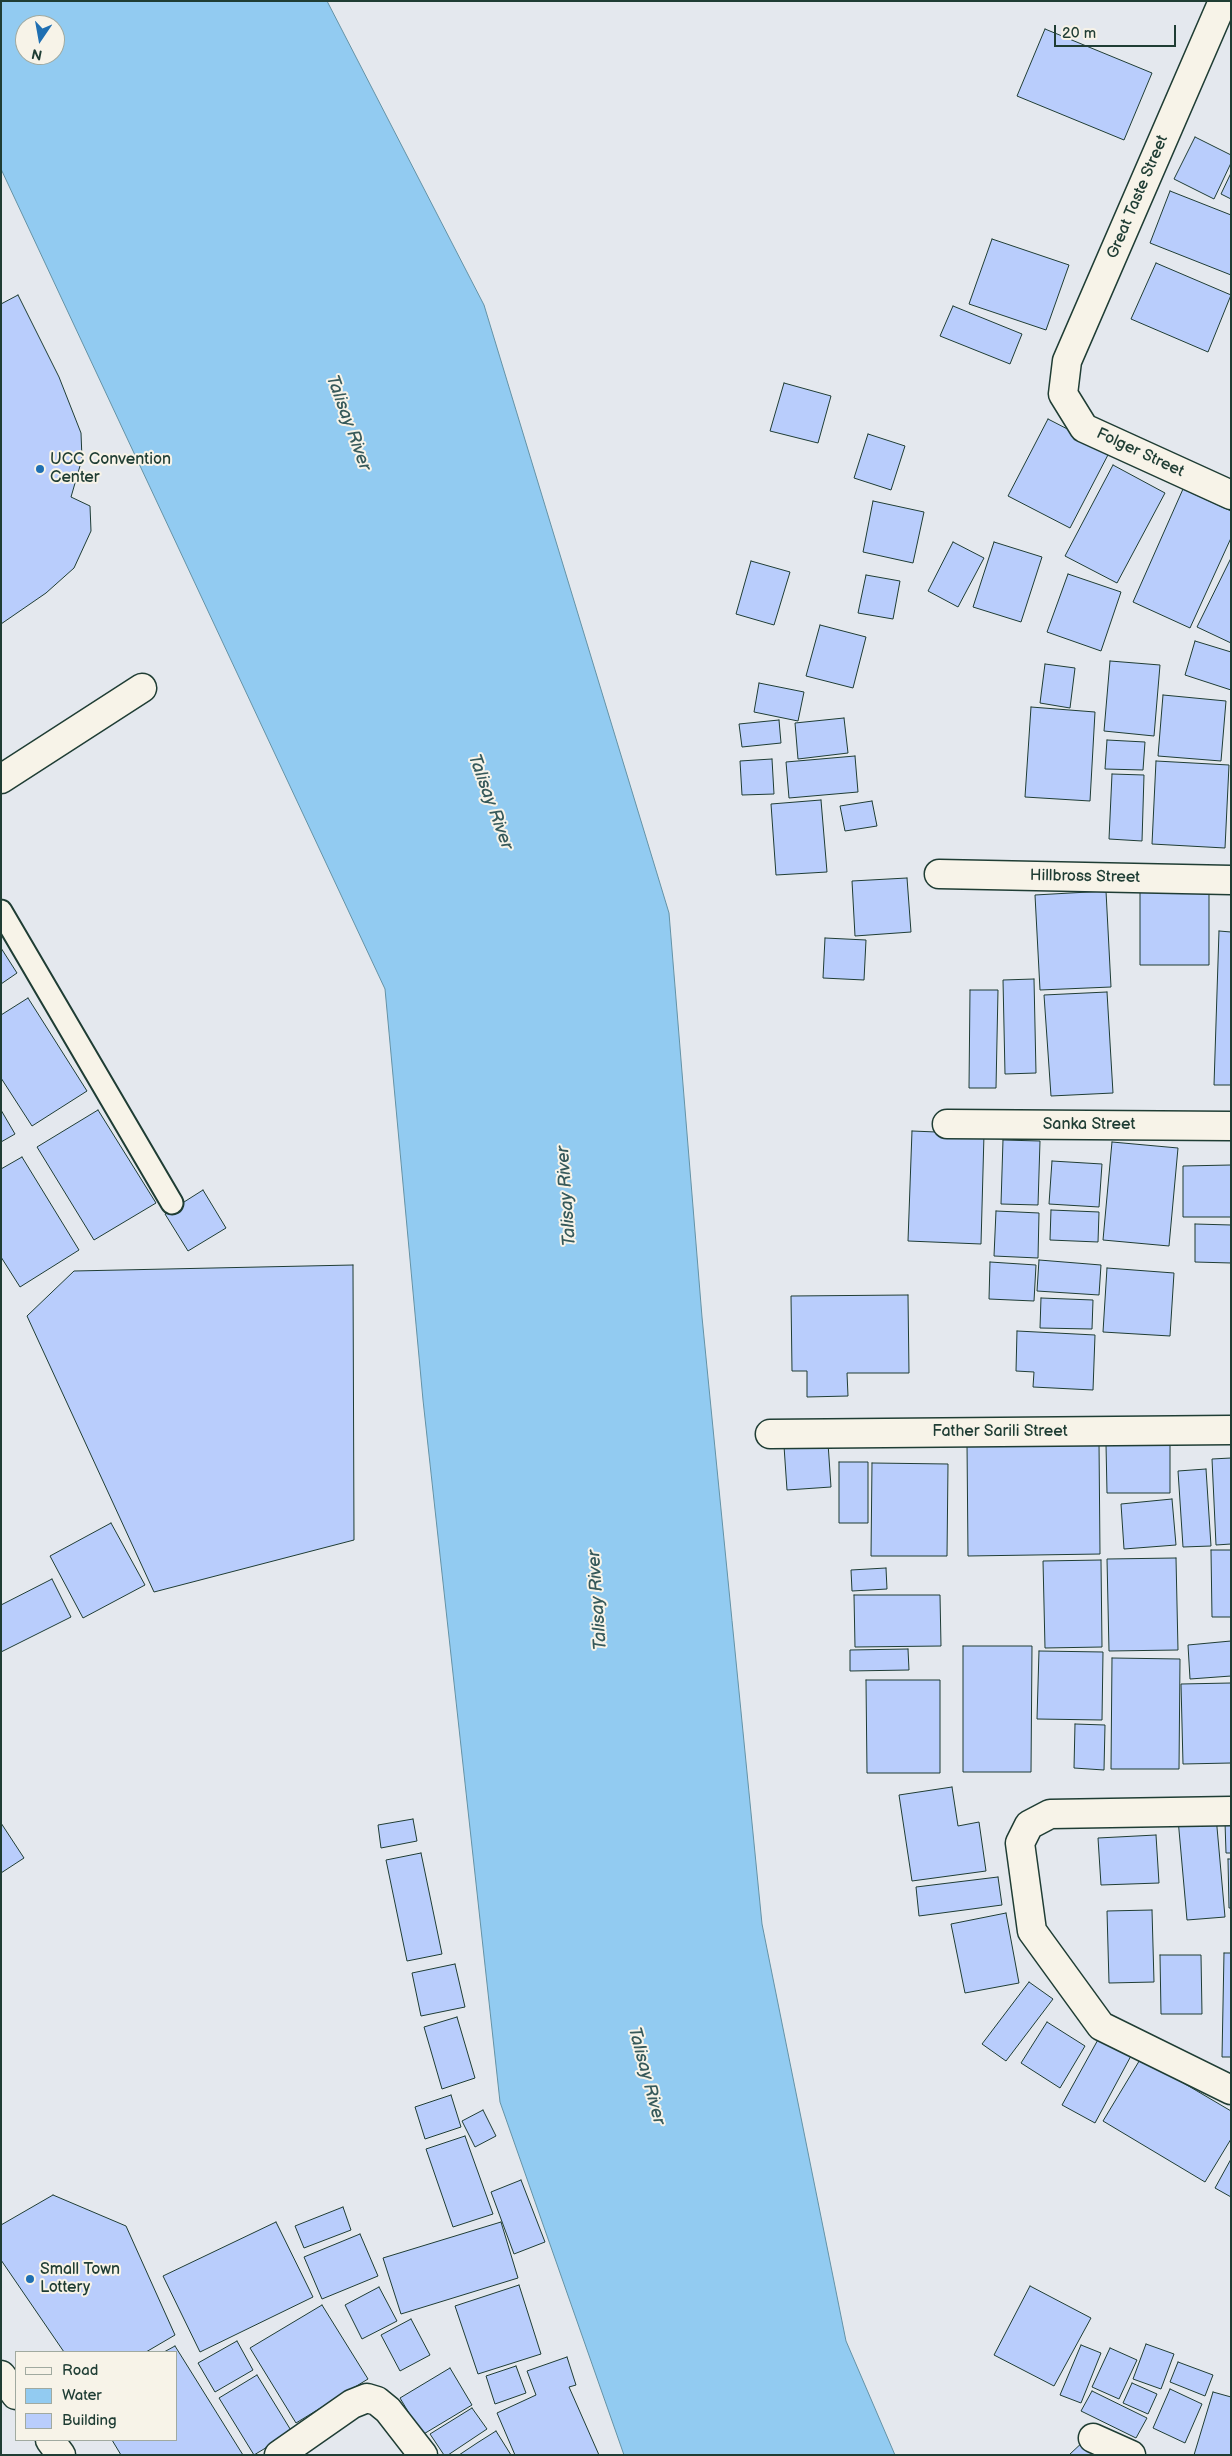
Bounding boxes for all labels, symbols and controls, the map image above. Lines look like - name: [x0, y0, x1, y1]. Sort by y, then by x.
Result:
- north arrow: [15, 15, 65, 65]
- scale bar: [1057, 15, 1180, 47]
- text: 20 m: [1062, 24, 1096, 43]
- text: N: [30, 45, 44, 64]
- street label: Great Taste Street: [1103, 132, 1173, 262]
- water label: Talisay River: [321, 372, 375, 474]
- street label: Folger Street: [1093, 424, 1187, 482]
- place label: UCC Convention Center: [50, 450, 171, 488]
- marker: UCC Convention Center: [34, 463, 46, 475]
- water label: Talisay River: [463, 751, 517, 853]
- street label: Hillbross Street: [1030, 866, 1140, 888]
- street label: Sanka Street: [1043, 1115, 1135, 1135]
- water label: Talisay River: [553, 1145, 581, 1247]
- street label: Father Sarili Street: [932, 1422, 1068, 1442]
- water label: Talisay River: [584, 1549, 612, 1651]
- water label: Talisay River: [623, 2025, 669, 2127]
- place label: Small Town Lottery: [40, 2260, 120, 2298]
- marker: Small Town Lottery: [24, 2273, 36, 2285]
- legend: [15, 2351, 178, 2441]
- text: Road: [62, 2361, 98, 2380]
- text: Water: [62, 2386, 102, 2405]
- text: Building: [62, 2411, 117, 2430]

